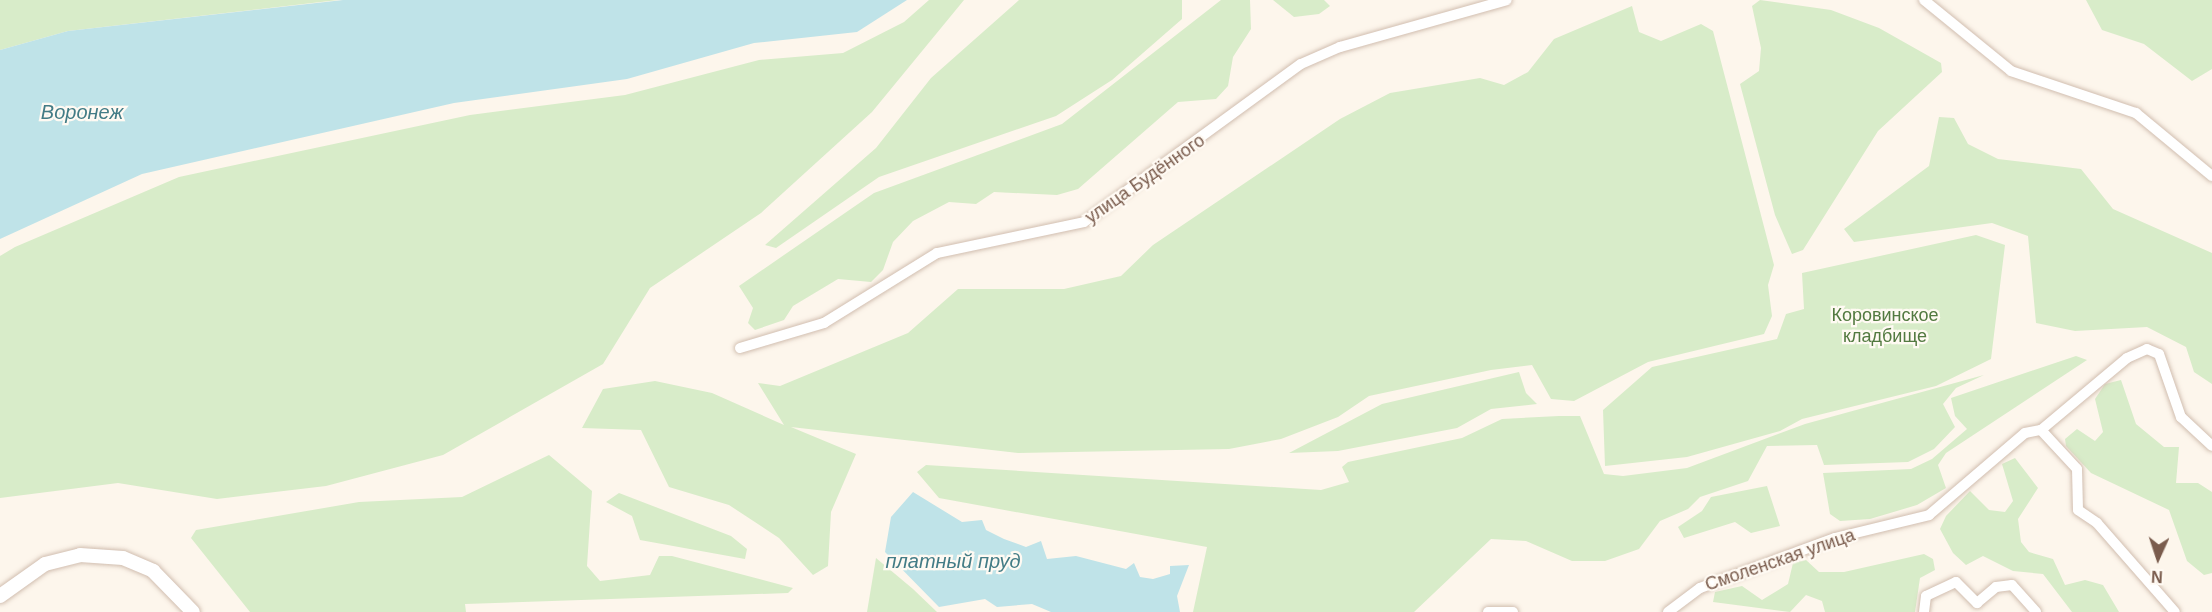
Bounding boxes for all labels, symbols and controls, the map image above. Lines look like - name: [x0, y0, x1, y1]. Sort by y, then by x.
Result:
- water label: Воронеж: [41, 100, 123, 124]
- street label: улица Будённого: [1081, 130, 1209, 228]
- park label: Коровинское кладбище: [1831, 305, 1939, 348]
- street label: Смоленская улица: [1702, 524, 1858, 596]
- north arrow: [2128, 528, 2188, 588]
- water label: платный пруд: [886, 549, 1020, 573]
- text: N: [2151, 568, 2163, 585]

